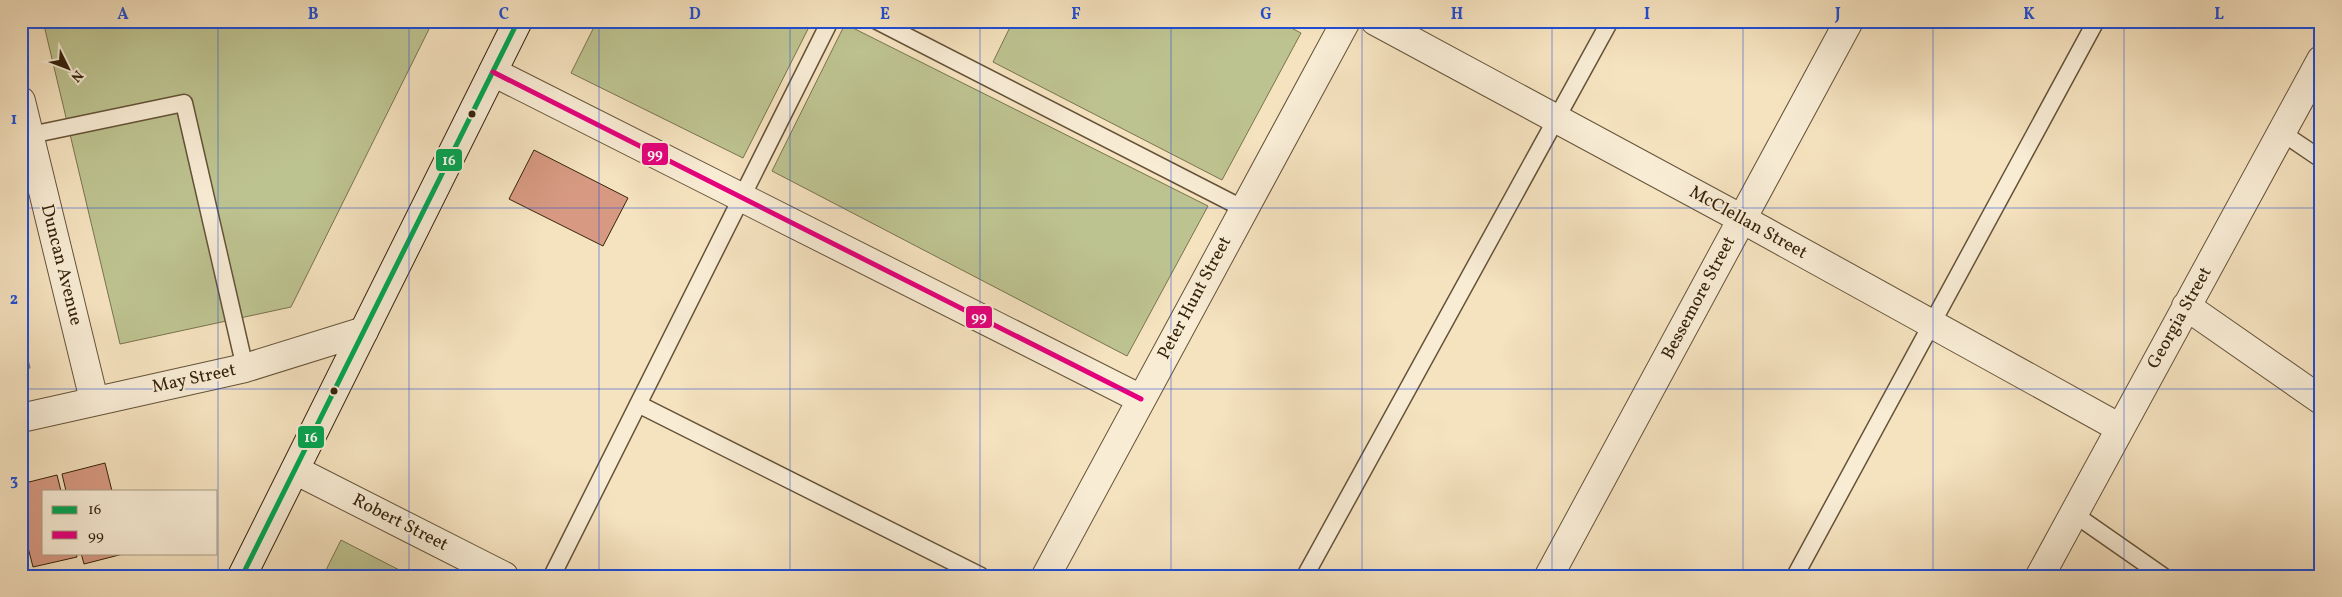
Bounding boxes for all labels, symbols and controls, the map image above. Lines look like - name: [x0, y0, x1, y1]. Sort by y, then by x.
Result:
- text: A: [117, 4, 129, 26]
- text: B: [308, 4, 319, 26]
- text: C: [499, 4, 509, 26]
- text: D: [689, 4, 701, 26]
- text: E: [880, 4, 890, 26]
- text: F: [1071, 4, 1081, 26]
- text: G: [1260, 4, 1272, 26]
- text: H: [1451, 4, 1463, 26]
- text: I: [1644, 4, 1650, 26]
- text: J: [1834, 4, 1841, 26]
- text: K: [2023, 4, 2035, 26]
- text: L: [2214, 4, 2224, 26]
- north arrow: [42, 42, 92, 92]
- text: N: [66, 66, 87, 86]
- text: 1: [11, 109, 17, 131]
- unlabelled marker: [467, 109, 477, 119]
- line badge: 99: [641, 142, 669, 166]
- text: 99: [647, 146, 663, 165]
- line badge: 16: [435, 148, 463, 172]
- text: 16: [442, 152, 456, 171]
- street label: McClellan Street: [1684, 180, 1812, 266]
- street label: Duncan Avenue: [34, 202, 88, 328]
- street label: Peter Hunt Street: [1152, 232, 1238, 364]
- street label: Bessemore Street: [1656, 232, 1742, 364]
- street label: Georgia Street: [2142, 262, 2218, 374]
- text: 2: [10, 289, 18, 311]
- line badge: 99: [965, 305, 993, 329]
- text: 99: [971, 309, 987, 328]
- street label: May Street: [150, 358, 238, 400]
- unlabelled marker: [329, 386, 339, 396]
- line badge: 16: [297, 425, 325, 449]
- text: 16: [304, 429, 318, 448]
- text: 3: [10, 470, 18, 492]
- street label: Robert Street: [348, 488, 452, 558]
- legend: [42, 490, 218, 554]
- text: 16: [88, 500, 101, 521]
- text: 99: [88, 526, 104, 547]

